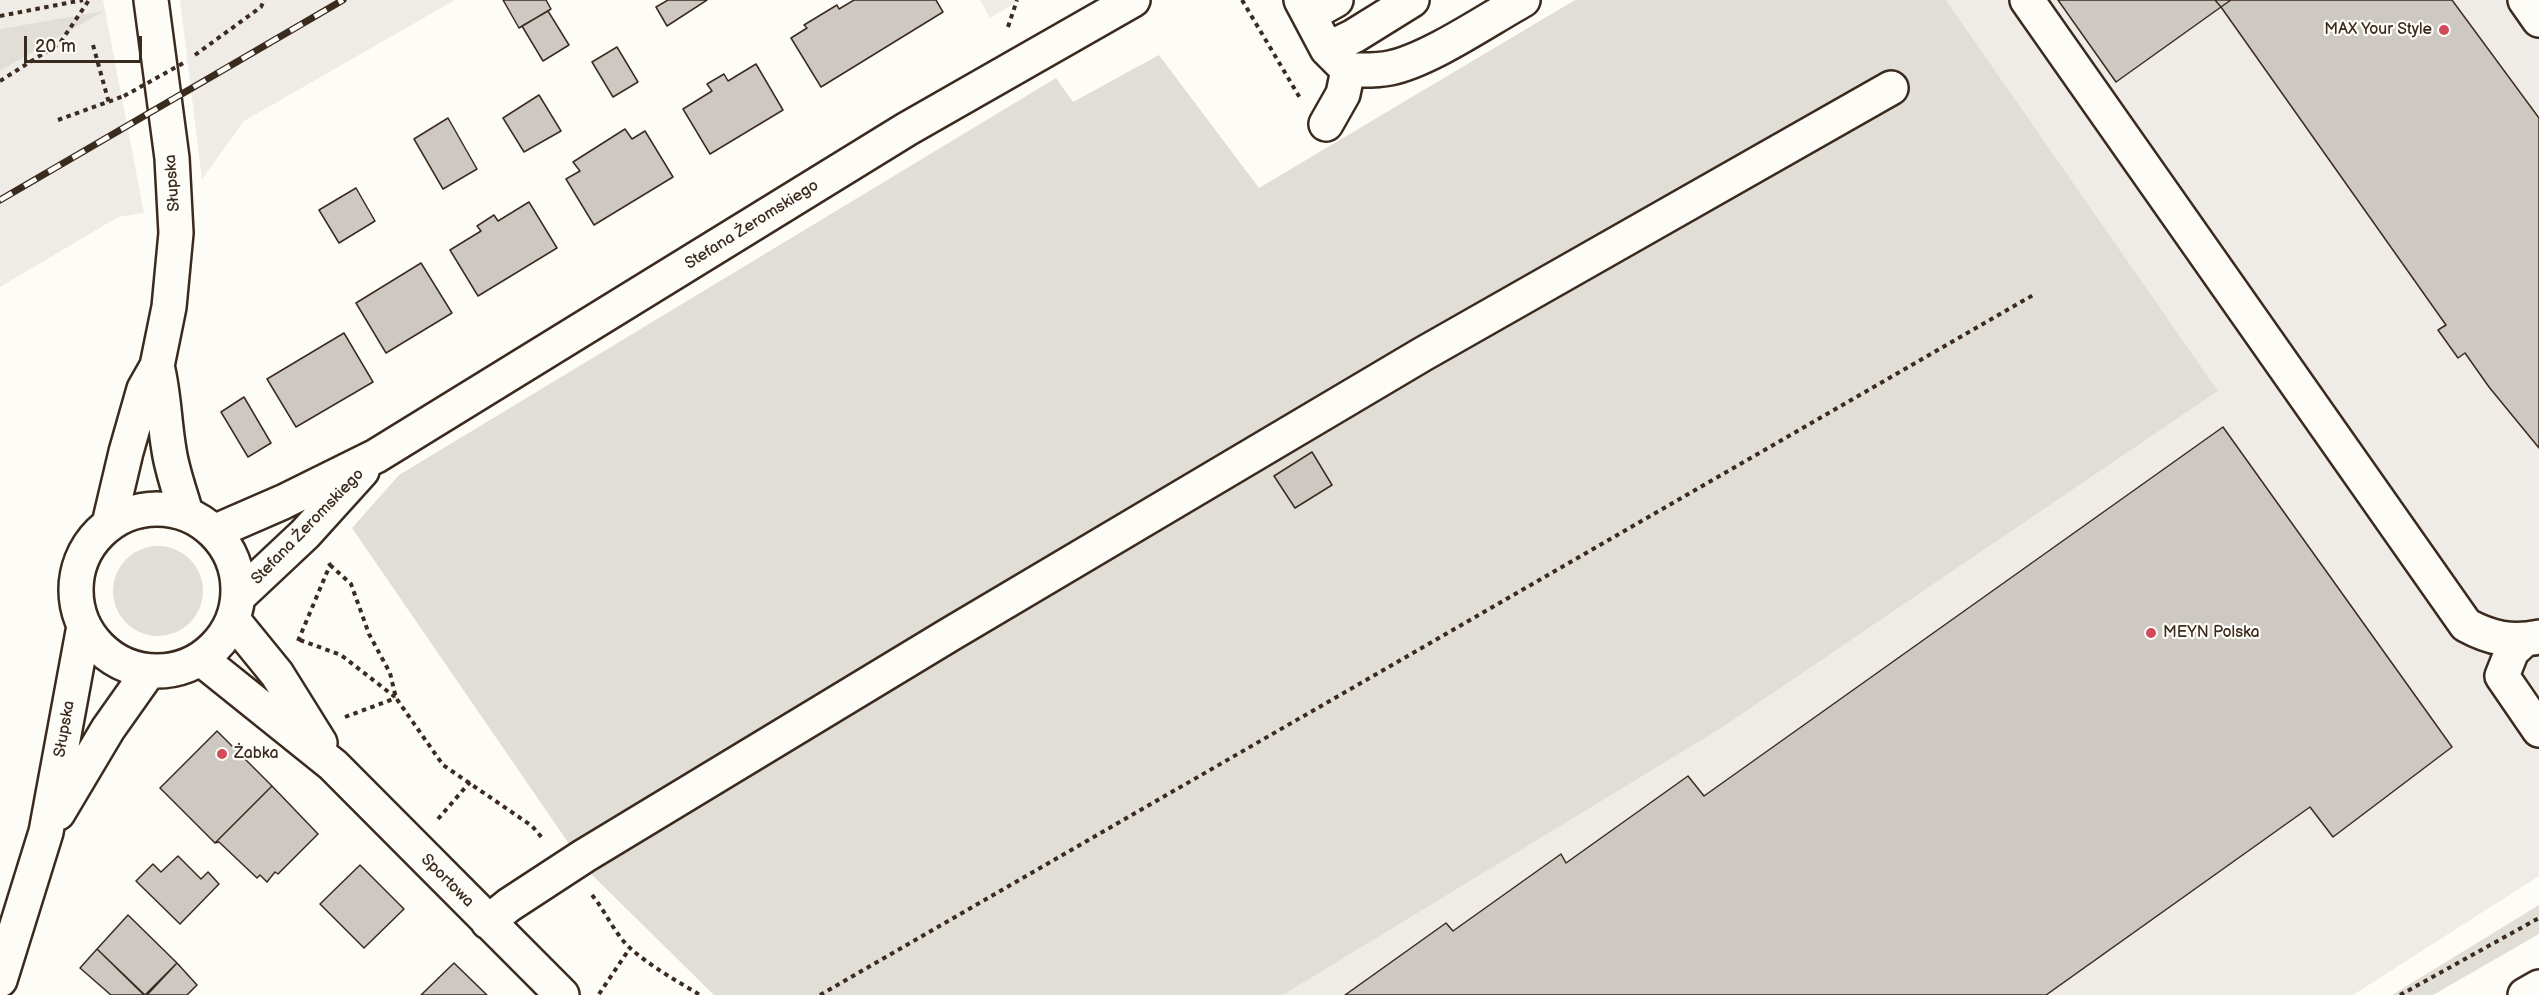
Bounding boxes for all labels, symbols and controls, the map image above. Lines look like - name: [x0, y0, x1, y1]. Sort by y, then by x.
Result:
- place label: MAX Your Style: [2324, 20, 2432, 40]
- marker: MAX Your Style: [2437, 23, 2451, 37]
- scale bar: [27, 24, 146, 62]
- text: 20 m: [35, 36, 76, 57]
- street label: Słupska: [161, 154, 185, 212]
- street label: Stefana Żeromskiego: [682, 176, 822, 274]
- street label: Stefana Żeromskiego: [248, 465, 368, 589]
- place label: MEYN Polska: [2163, 623, 2260, 643]
- marker: MEYN Polska: [2144, 626, 2158, 640]
- street label: Słupska: [51, 699, 79, 759]
- place label: Żabka: [234, 744, 278, 764]
- marker: Żabka: [215, 747, 229, 761]
- street label: Sportowa: [416, 850, 478, 912]

